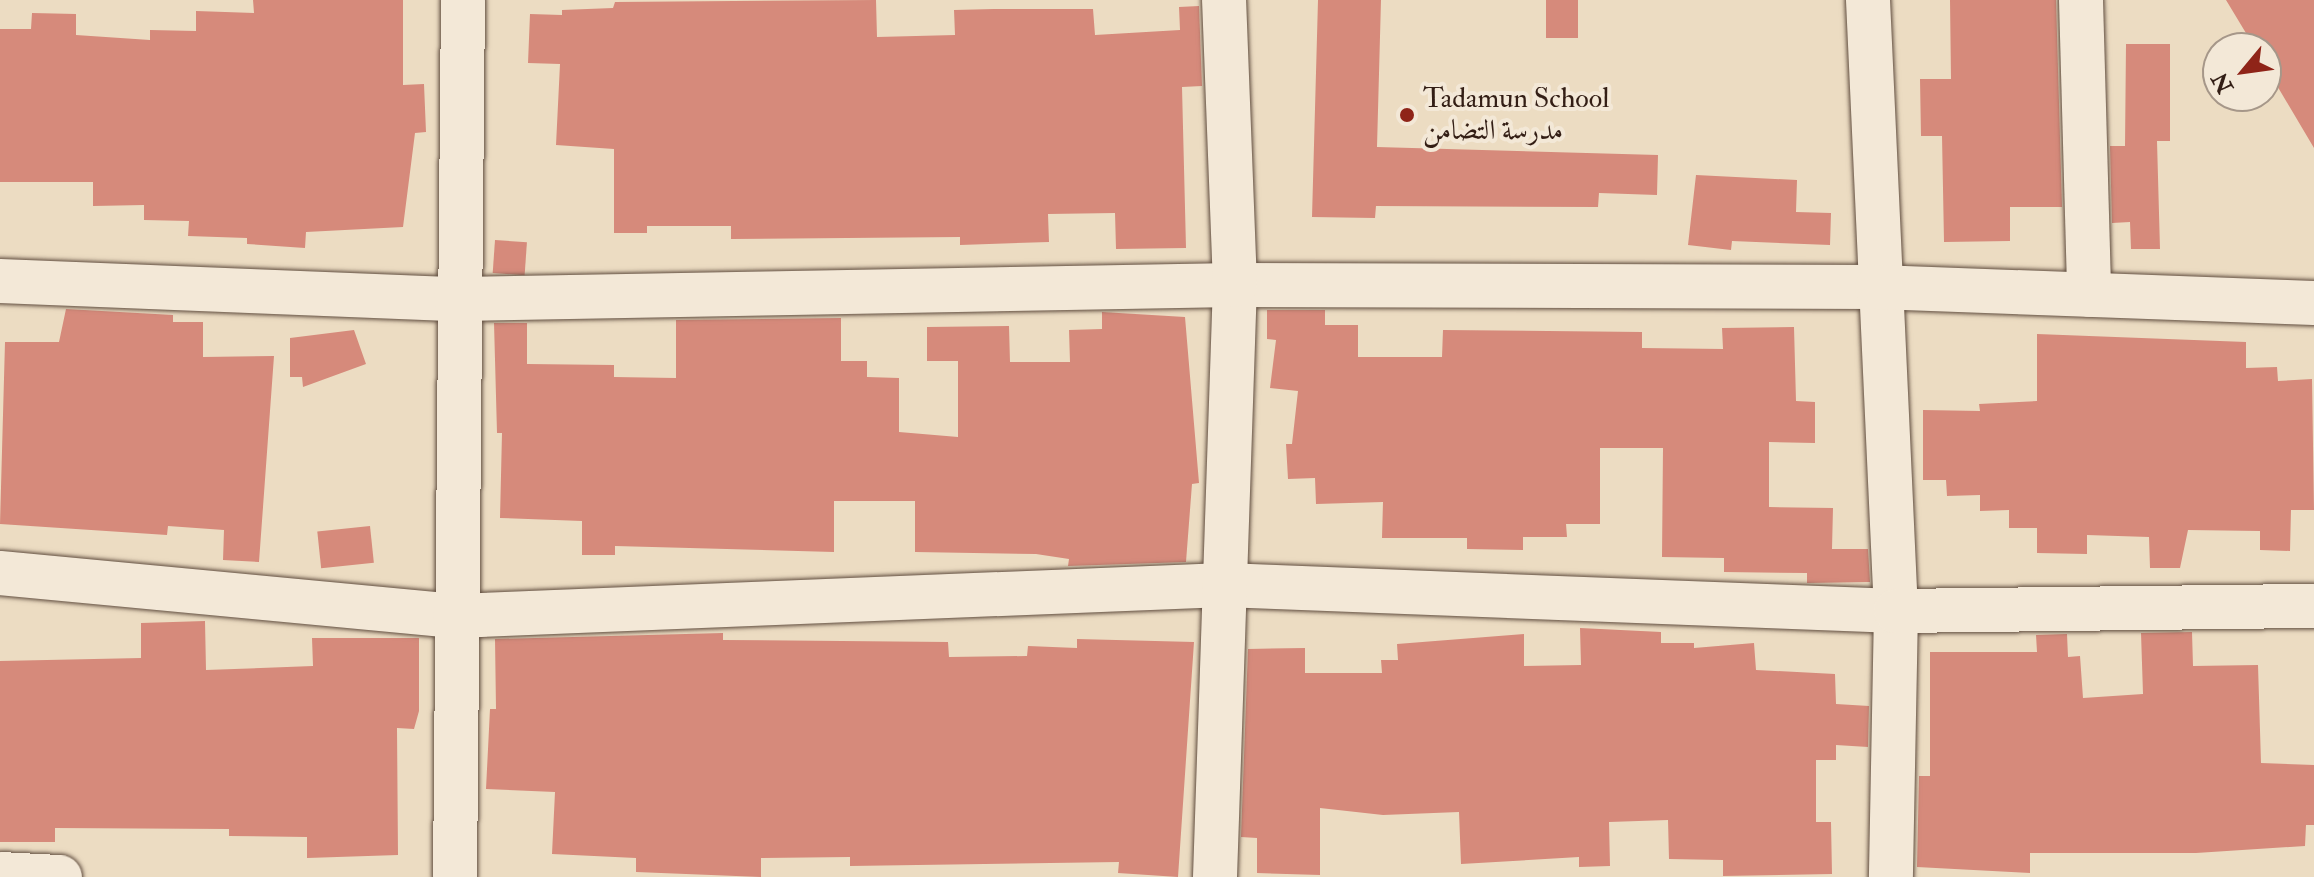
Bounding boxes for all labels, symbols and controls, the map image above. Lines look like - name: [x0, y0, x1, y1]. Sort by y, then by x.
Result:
- north arrow: [2202, 32, 2282, 112]
- text: N: [2206, 67, 2240, 98]
- place label: Tadamun School مدرسة التضامن: [1423, 82, 1609, 148]
- marker: Tadamun School مدرسة التضامن: [1398, 106, 1416, 124]

